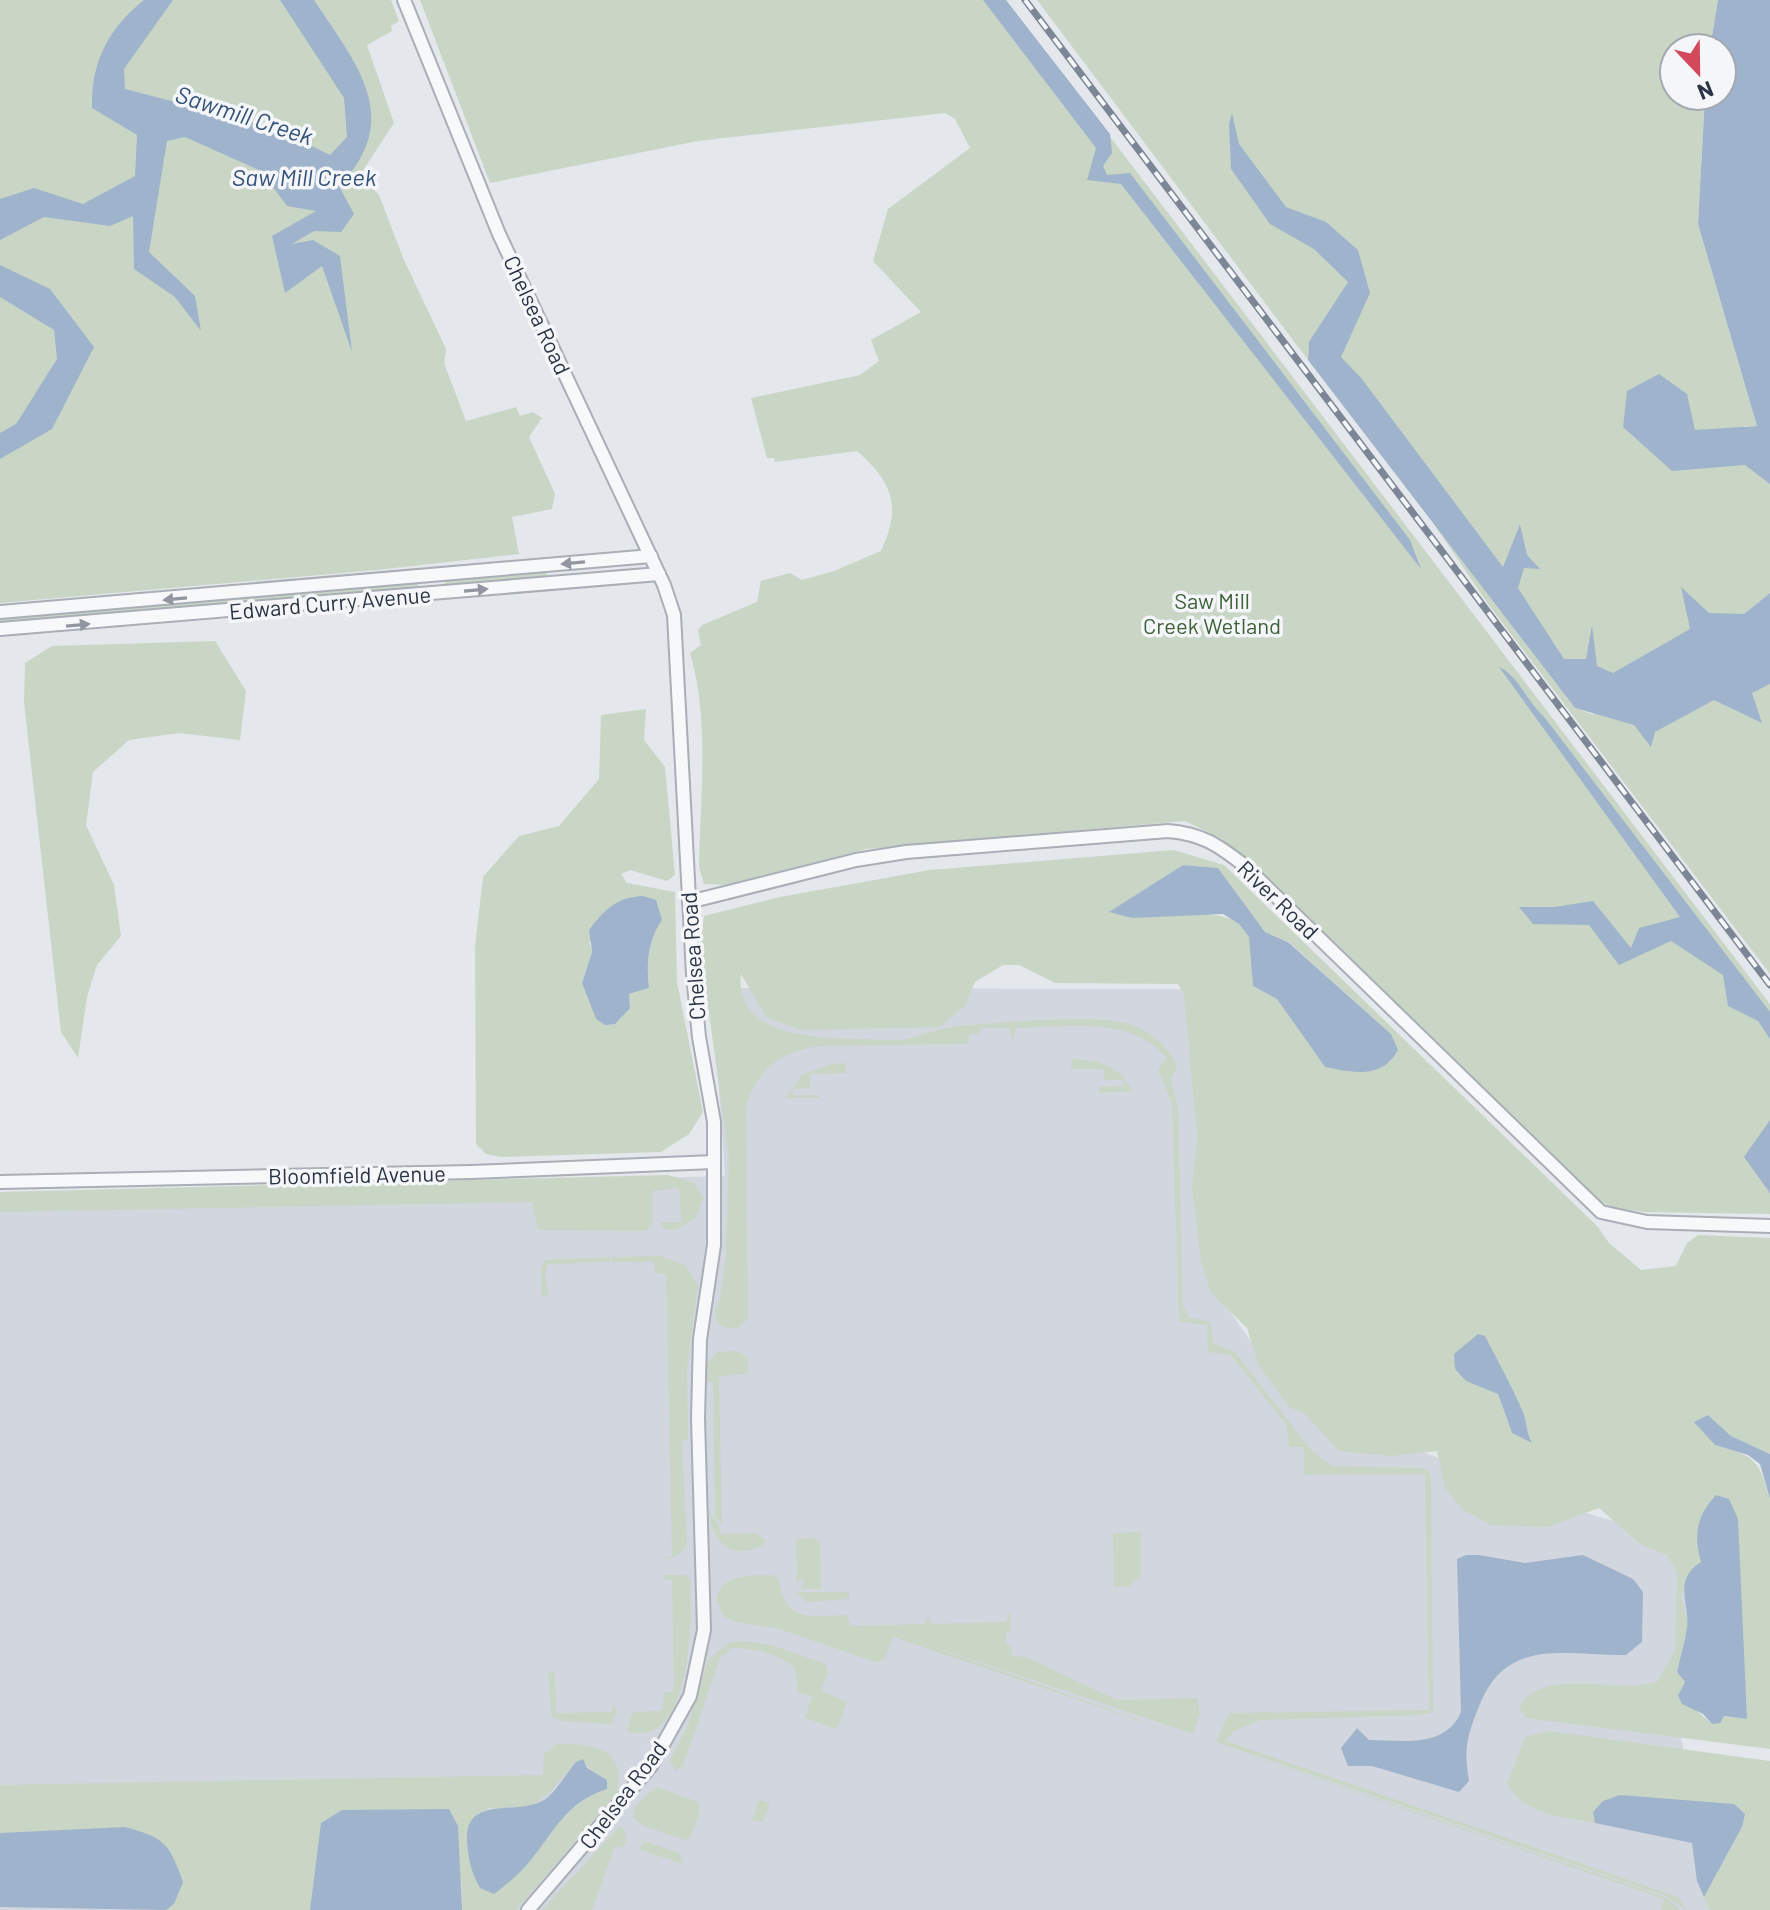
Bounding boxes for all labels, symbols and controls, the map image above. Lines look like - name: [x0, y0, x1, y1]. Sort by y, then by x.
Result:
- north arrow: [1658, 32, 1738, 112]
- text: N: [1694, 77, 1718, 106]
- water label: Sawmill Creek: [172, 79, 317, 151]
- water label: Saw Mill Creek: [232, 162, 377, 191]
- street label: Chelsea Road: [499, 251, 577, 378]
- one-way arrow: [560, 557, 585, 570]
- street label: Edward Curry Avenue: [228, 580, 432, 624]
- one-way arrow: [464, 583, 489, 596]
- park label: Saw Mill Creek Wetland: [1143, 587, 1281, 638]
- one-way arrow: [162, 593, 187, 606]
- one-way arrow: [66, 618, 91, 631]
- street label: River Road: [1233, 855, 1324, 944]
- street label: Chelsea Road: [675, 891, 709, 1021]
- street label: Bloomfield Avenue: [268, 1159, 446, 1189]
- street label: Chelsea Road: [573, 1735, 671, 1853]

